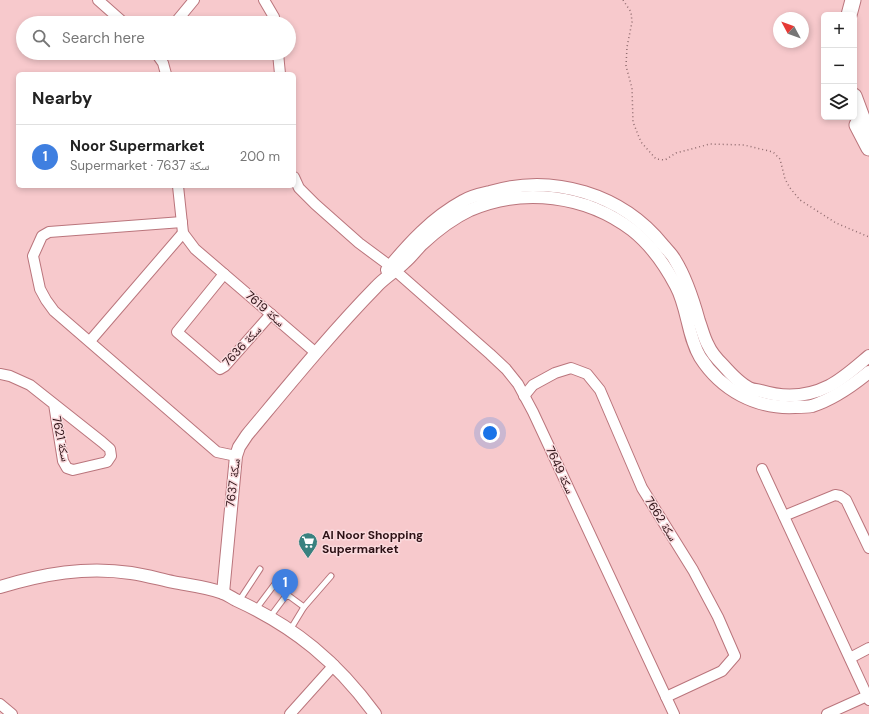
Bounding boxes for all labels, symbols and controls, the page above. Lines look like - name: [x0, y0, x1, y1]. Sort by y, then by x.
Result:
- north arrow: [773, 12, 809, 48]
- map controls: [821, 12, 857, 120]
- button: +: [821, 12, 857, 48]
- search box: [16, 16, 296, 60]
- icon: search: [30, 27, 52, 49]
- text: Search here: [62, 28, 145, 48]
- button: −: [821, 48, 857, 84]
- button: layers: [821, 84, 857, 120]
- text: Nearby: [32, 87, 92, 109]
- text: Noor Supermarket: [70, 136, 205, 156]
- text: 1: [43, 148, 47, 165]
- text: 200 m: [240, 148, 280, 165]
- text: Supermarket · سكة 7637: [70, 157, 210, 174]
- street label: سكة 7619: [242, 288, 288, 331]
- street label: سكة 7636: [219, 322, 265, 370]
- street label: سكة 7621: [48, 415, 74, 463]
- your location: [480, 423, 500, 443]
- street label: سكة 7649: [542, 444, 578, 496]
- street label: سكة 7637: [222, 458, 244, 508]
- street label: سكة 7662: [641, 494, 681, 544]
- place label: Al Noor Shopping Supermarket: [322, 527, 423, 557]
- supermarket icon: Al Noor Shopping Supermarket: [297, 531, 319, 559]
- pin: 1: [272, 569, 298, 602]

